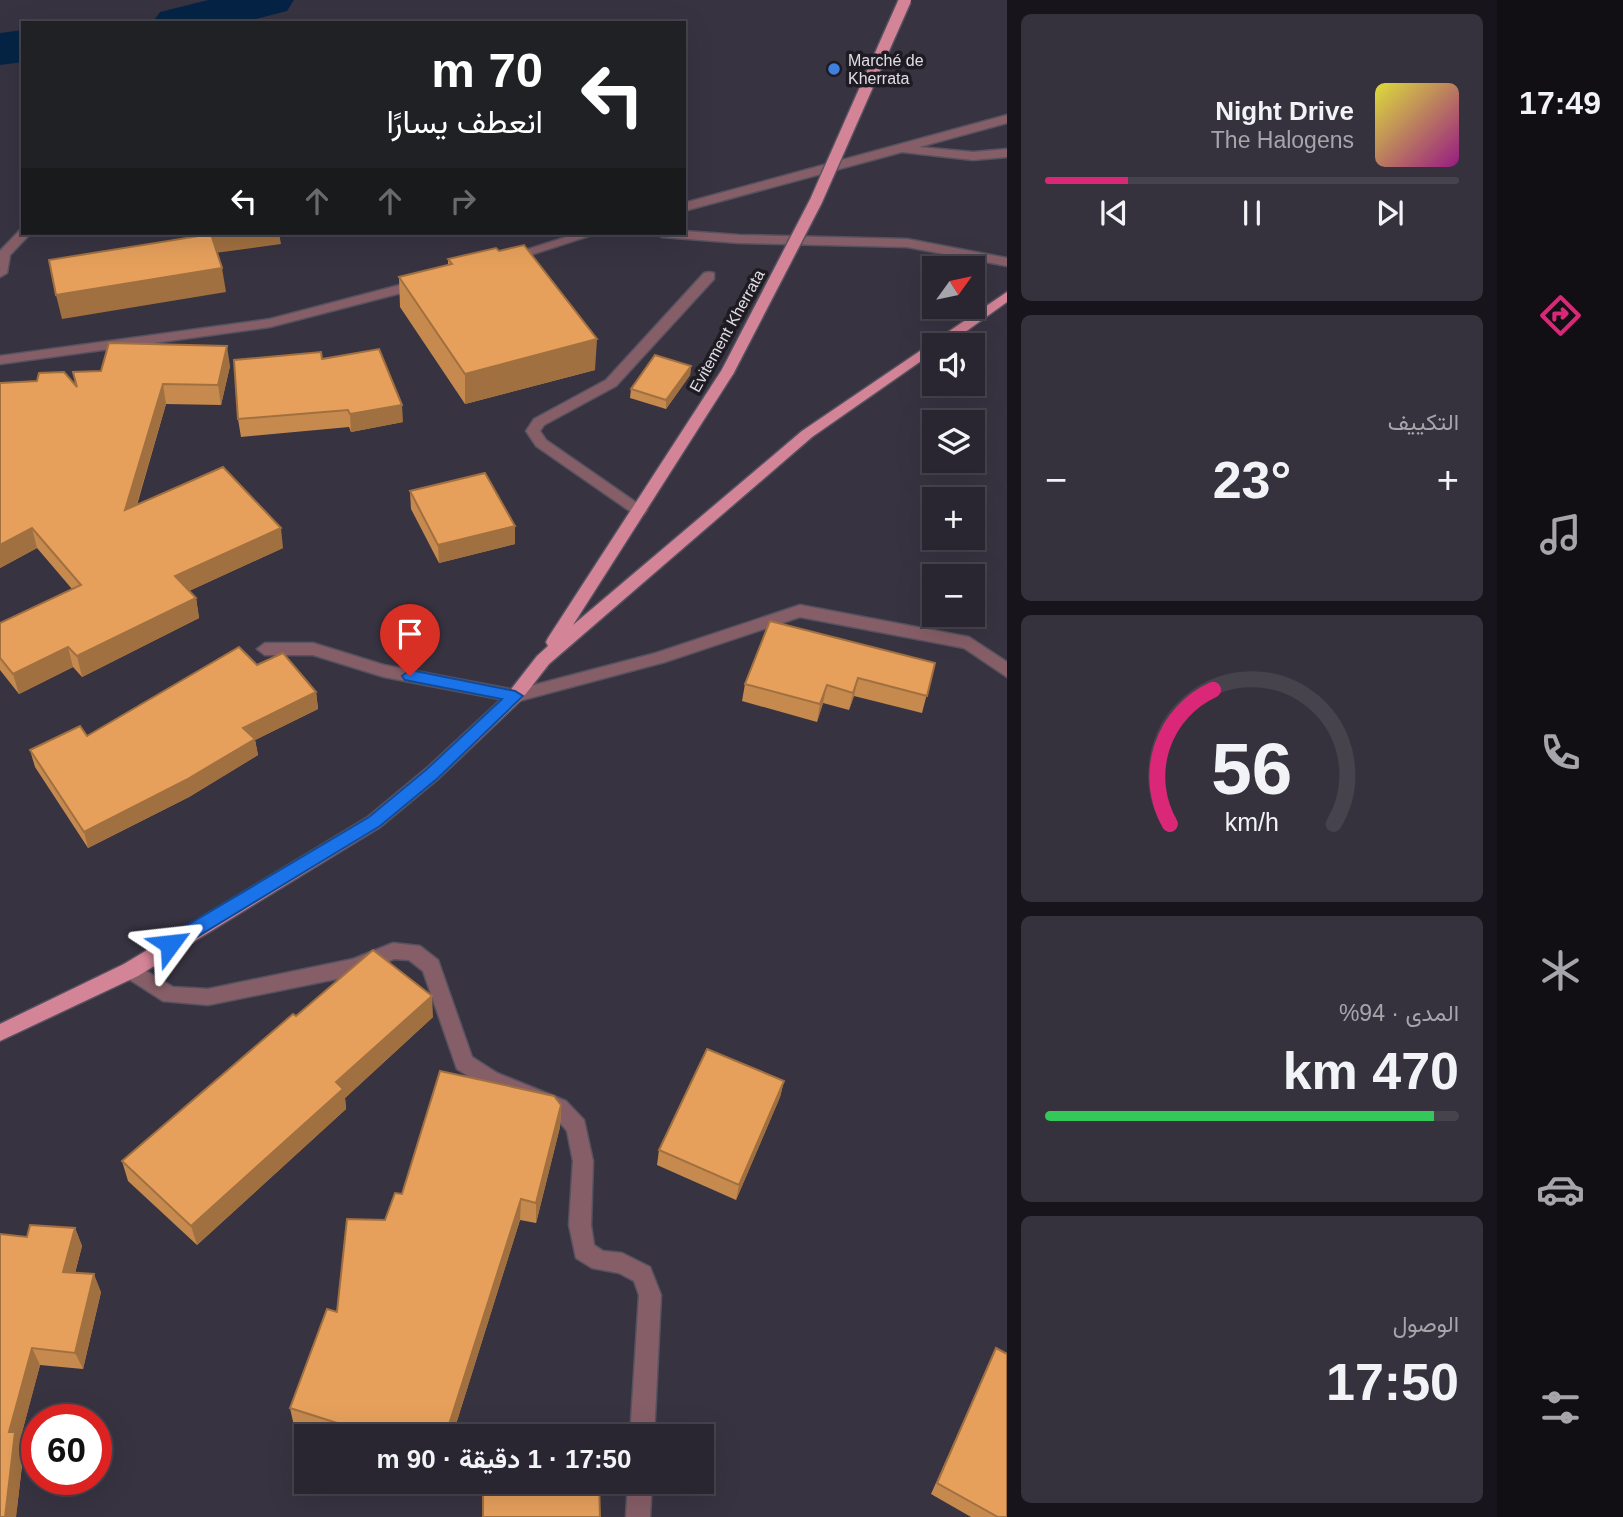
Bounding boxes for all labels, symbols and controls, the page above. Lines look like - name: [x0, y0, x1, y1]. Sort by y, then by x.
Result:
- text: 70 m: [431, 43, 543, 97]
- icon: left: [567, 49, 658, 140]
- place label: Marché de Kherrata: [848, 52, 924, 87]
- marker: Marché de Kherrata: [826, 61, 842, 77]
- text: 17:49: [1519, 85, 1601, 121]
- text: Night Drive: [1215, 96, 1354, 126]
- text: انعطف يسارًا: [386, 104, 543, 140]
- text: The Halogens: [1211, 127, 1354, 153]
- icon: left: [225, 182, 263, 220]
- icon: ahead: [298, 182, 336, 220]
- icon: ahead: [371, 182, 409, 220]
- icon: right: [444, 182, 482, 220]
- icon: previous: [1095, 194, 1133, 232]
- icon: pause: [1233, 194, 1271, 232]
- icon: next: [1371, 194, 1409, 232]
- north arrow: [922, 256, 985, 318]
- map controls: [922, 256, 985, 627]
- street label: Evitement Kherrata: [686, 267, 768, 395]
- icon: directions: [1536, 291, 1585, 340]
- button: sound: [922, 333, 985, 396]
- text: التكييف: [1388, 409, 1459, 435]
- button: layers: [922, 410, 985, 473]
- text: 23°: [1213, 451, 1291, 509]
- text: −: [1045, 459, 1067, 501]
- text: +: [1437, 459, 1459, 501]
- button: +: [922, 487, 985, 550]
- icon: music: [1536, 510, 1585, 559]
- button: −: [922, 564, 985, 627]
- pin: [380, 604, 440, 676]
- icon: arrive: [391, 615, 429, 653]
- icon: phone: [1536, 728, 1585, 777]
- text: 56: [1212, 729, 1292, 810]
- text: km/h: [1225, 808, 1279, 836]
- position arrow: [133, 907, 207, 981]
- icon: climate: [1536, 946, 1585, 995]
- text: المدى · 94%: [1339, 1000, 1459, 1026]
- text: 470 km: [1283, 1042, 1459, 1100]
- icon: car: [1536, 1165, 1585, 1214]
- text: الوصول: [1393, 1311, 1459, 1337]
- text: 17:50: [1326, 1353, 1459, 1411]
- icon: filters: [1536, 1383, 1585, 1432]
- speed limit sign: 60: [21, 1404, 112, 1495]
- text: 17:50 · 1 دقيقة · 90 m: [377, 1444, 632, 1474]

